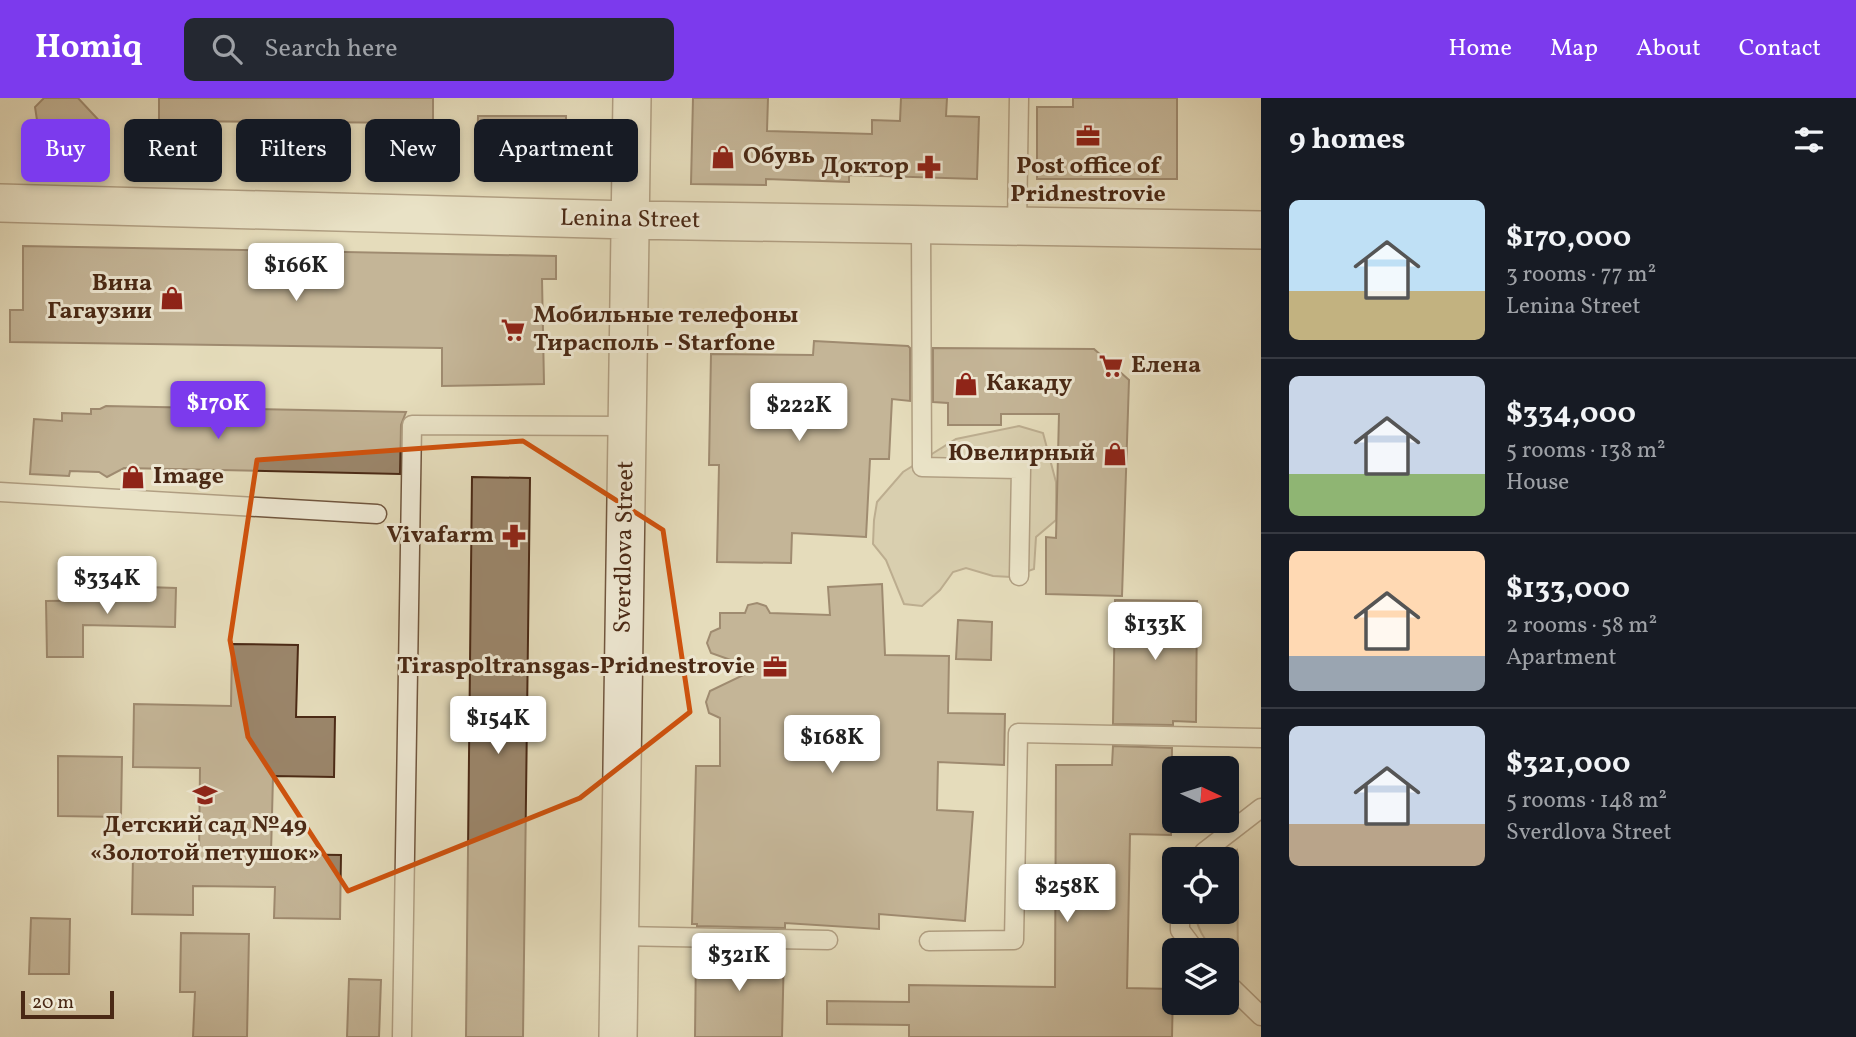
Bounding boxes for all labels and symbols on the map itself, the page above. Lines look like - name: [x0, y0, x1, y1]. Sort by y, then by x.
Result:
- office icon: Post office of Pridnestrovie: [1074, 122, 1102, 150]
- place label: Обувь: [743, 140, 815, 174]
- shop icon: Обувь: [709, 143, 737, 171]
- place label: Доктор: [821, 150, 909, 184]
- place label: Post office of Pridnestrovie: [1010, 150, 1166, 212]
- pharmacy icon: Доктор: [915, 153, 943, 181]
- street label: Lenina Street: [560, 202, 700, 238]
- pin: $166K: [247, 244, 345, 303]
- place label: Вина Гагаузии: [47, 267, 152, 329]
- shop icon: Вина Гагаузии: [158, 284, 186, 312]
- place label: Мобильные телефоны Тирасполь - Starfone: [533, 299, 798, 361]
- supermarket icon: Мобильные телефоны Тирасполь - Starfone: [499, 316, 527, 344]
- place label: Елена: [1131, 349, 1201, 383]
- supermarket icon: Елена: [1097, 352, 1125, 380]
- place label: Какаду: [986, 367, 1073, 401]
- shop icon: Какаду: [952, 370, 980, 398]
- pin: $170K: [169, 382, 267, 441]
- pin: $222K: [750, 384, 848, 443]
- place label: Ювелирный: [948, 437, 1095, 471]
- shop icon: Ювелирный: [1101, 440, 1129, 468]
- place label: Image: [153, 460, 224, 494]
- street label: Sverdlova Street: [606, 460, 644, 634]
- shop icon: Image: [119, 463, 147, 491]
- place label: Vivafarm: [387, 519, 494, 553]
- pharmacy icon: Vivafarm: [500, 522, 528, 550]
- pin: $334K: [58, 556, 156, 616]
- pin: $133K: [1106, 602, 1204, 662]
- place label: Tiraspoltransgas-Pridnestrovie: [397, 650, 755, 684]
- office icon: Tiraspoltransgas-Pridnestrovie: [761, 653, 789, 681]
- pin: $154K: [449, 696, 547, 756]
- pin: $168K: [783, 716, 881, 775]
- north arrow: [1162, 756, 1239, 833]
- school or university icon: Детский сад №49 «Золотой петушок»: [191, 781, 219, 809]
- place label: Детский сад №49 «Золотой петушок»: [90, 809, 320, 871]
- pin: $258K: [1018, 864, 1116, 924]
- pin: $321K: [690, 934, 788, 993]
- scale bar: [21, 988, 114, 1020]

